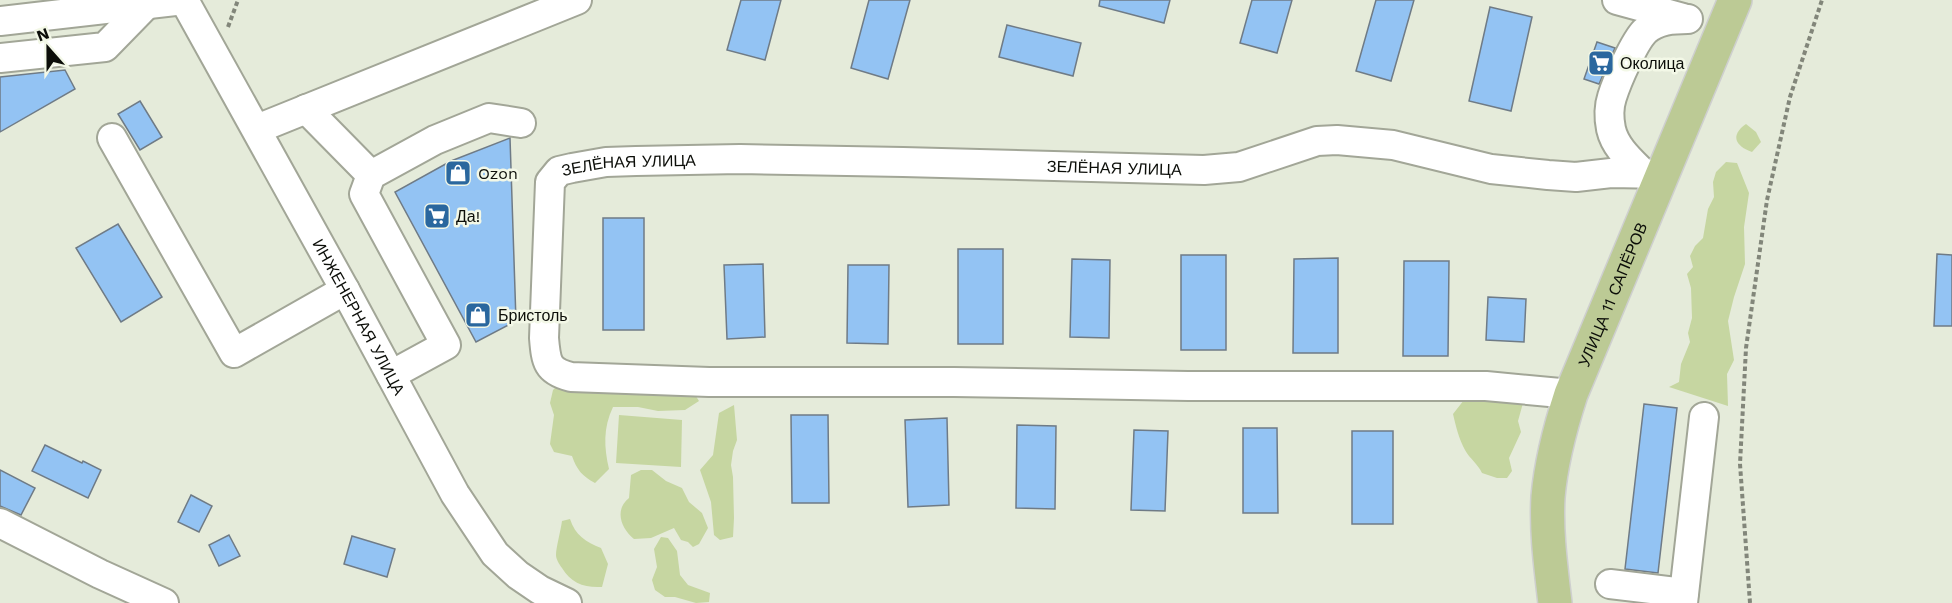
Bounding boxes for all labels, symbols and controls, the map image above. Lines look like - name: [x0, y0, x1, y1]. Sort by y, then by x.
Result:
- north arrow: [18, 18, 78, 78]
- text: N: [34, 23, 52, 45]
- supermarket icon: Околица: [1586, 48, 1616, 78]
- place label: Околица: [1620, 54, 1685, 73]
- street label: ЗЕЛЁНАЯ УЛИЦА: [560, 150, 696, 180]
- street label: ЗЕЛЁНАЯ УЛИЦА: [1047, 156, 1182, 179]
- shop icon: Ozon: [443, 158, 473, 188]
- place label: Ozon: [478, 164, 518, 183]
- supermarket icon: Да!: [422, 201, 452, 231]
- place label: Да!: [456, 207, 480, 226]
- street label: УЛИЦА 11 САПЁРОВ: [1574, 219, 1651, 369]
- street label: ИНЖЕНЕРНАЯ УЛИЦА: [309, 235, 409, 398]
- shop icon: Бристоль: [463, 300, 493, 330]
- place label: Бристоль: [498, 306, 568, 325]

